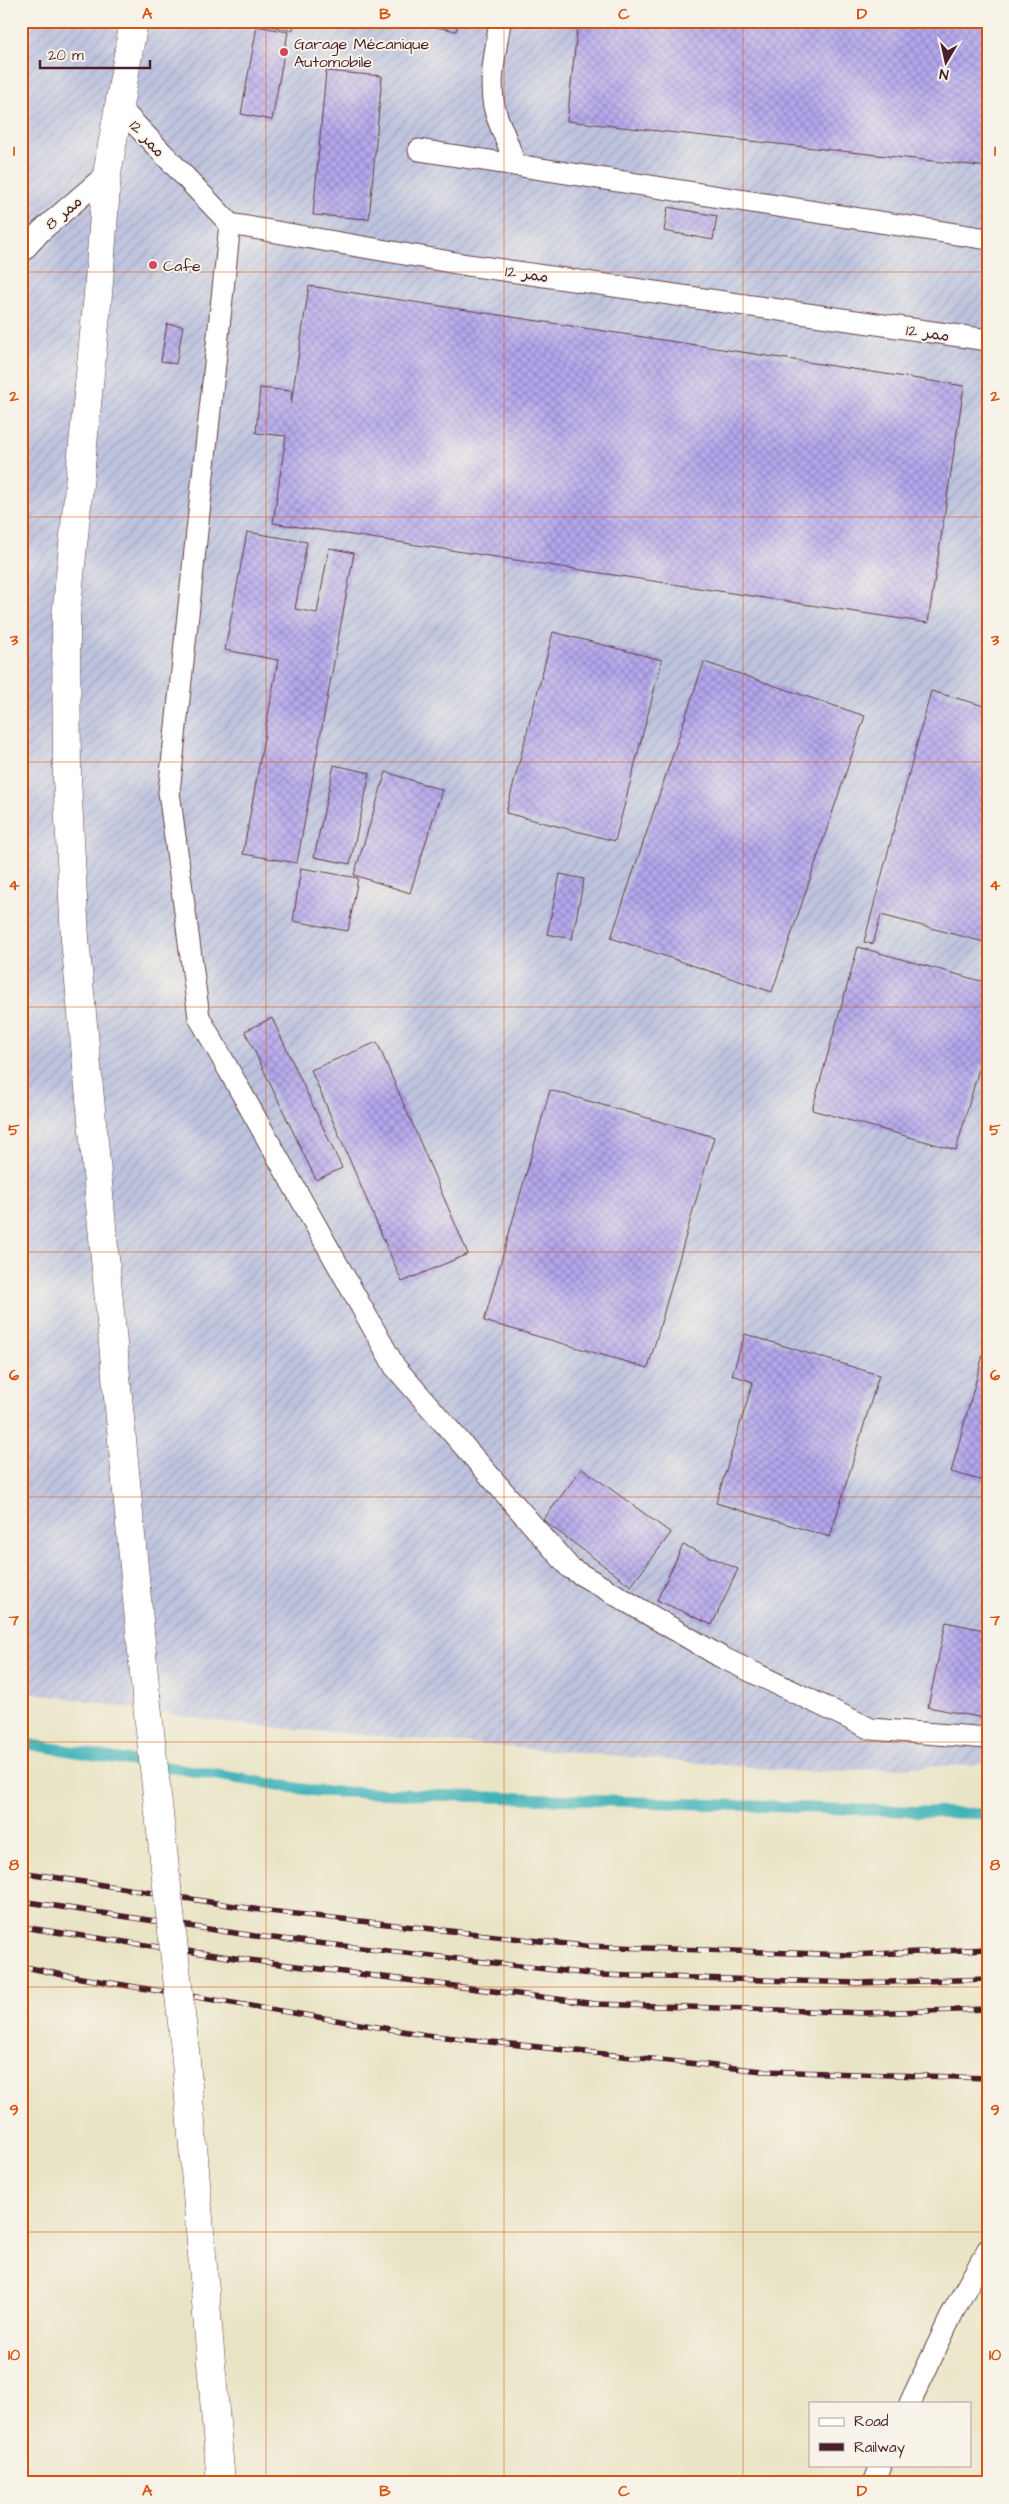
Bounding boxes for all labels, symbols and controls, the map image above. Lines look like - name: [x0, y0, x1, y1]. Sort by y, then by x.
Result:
- text: A: [142, 3, 153, 25]
- text: B: [379, 3, 391, 25]
- text: C: [618, 3, 630, 25]
- text: D: [857, 3, 868, 25]
- place label: Garage Mécanique Automobile: [294, 33, 429, 73]
- scale bar: [40, 38, 150, 70]
- north arrow: [922, 38, 972, 88]
- text: 20 m: [48, 45, 84, 66]
- marker: Garage Mécanique Automobile: [278, 46, 290, 58]
- text: N: [938, 63, 950, 84]
- street label: ممر 12: [124, 115, 170, 162]
- text: 1: [13, 140, 16, 162]
- text: 1: [994, 140, 997, 162]
- street label: ممر 8: [40, 190, 87, 235]
- place label: Cafe: [163, 255, 201, 277]
- marker: Cafe: [147, 259, 159, 271]
- street label: ممر 12: [504, 260, 550, 288]
- street label: ممر 12: [905, 319, 951, 347]
- text: 2: [8, 385, 19, 407]
- text: 2: [989, 385, 1000, 407]
- text: 3: [9, 629, 19, 651]
- text: 3: [990, 629, 1000, 651]
- text: 4: [9, 874, 20, 896]
- text: 4: [990, 874, 1001, 896]
- text: 5: [8, 1119, 20, 1141]
- text: 5: [989, 1119, 1001, 1141]
- text: 6: [9, 1364, 19, 1386]
- text: 6: [990, 1364, 1000, 1386]
- text: 7: [8, 1609, 19, 1631]
- text: 7: [989, 1609, 1000, 1631]
- text: 8: [9, 1854, 20, 1876]
- text: 8: [990, 1854, 1001, 1876]
- text: 9: [9, 2099, 19, 2121]
- text: 9: [990, 2099, 1000, 2121]
- text: 10: [8, 2344, 20, 2366]
- text: 10: [989, 2344, 1001, 2366]
- legend: [809, 2402, 972, 2466]
- text: Road: [854, 2411, 889, 2432]
- text: Railway: [854, 2437, 905, 2459]
- text: A: [142, 2480, 153, 2502]
- text: B: [379, 2480, 391, 2502]
- text: C: [618, 2480, 630, 2502]
- text: D: [857, 2480, 868, 2502]

